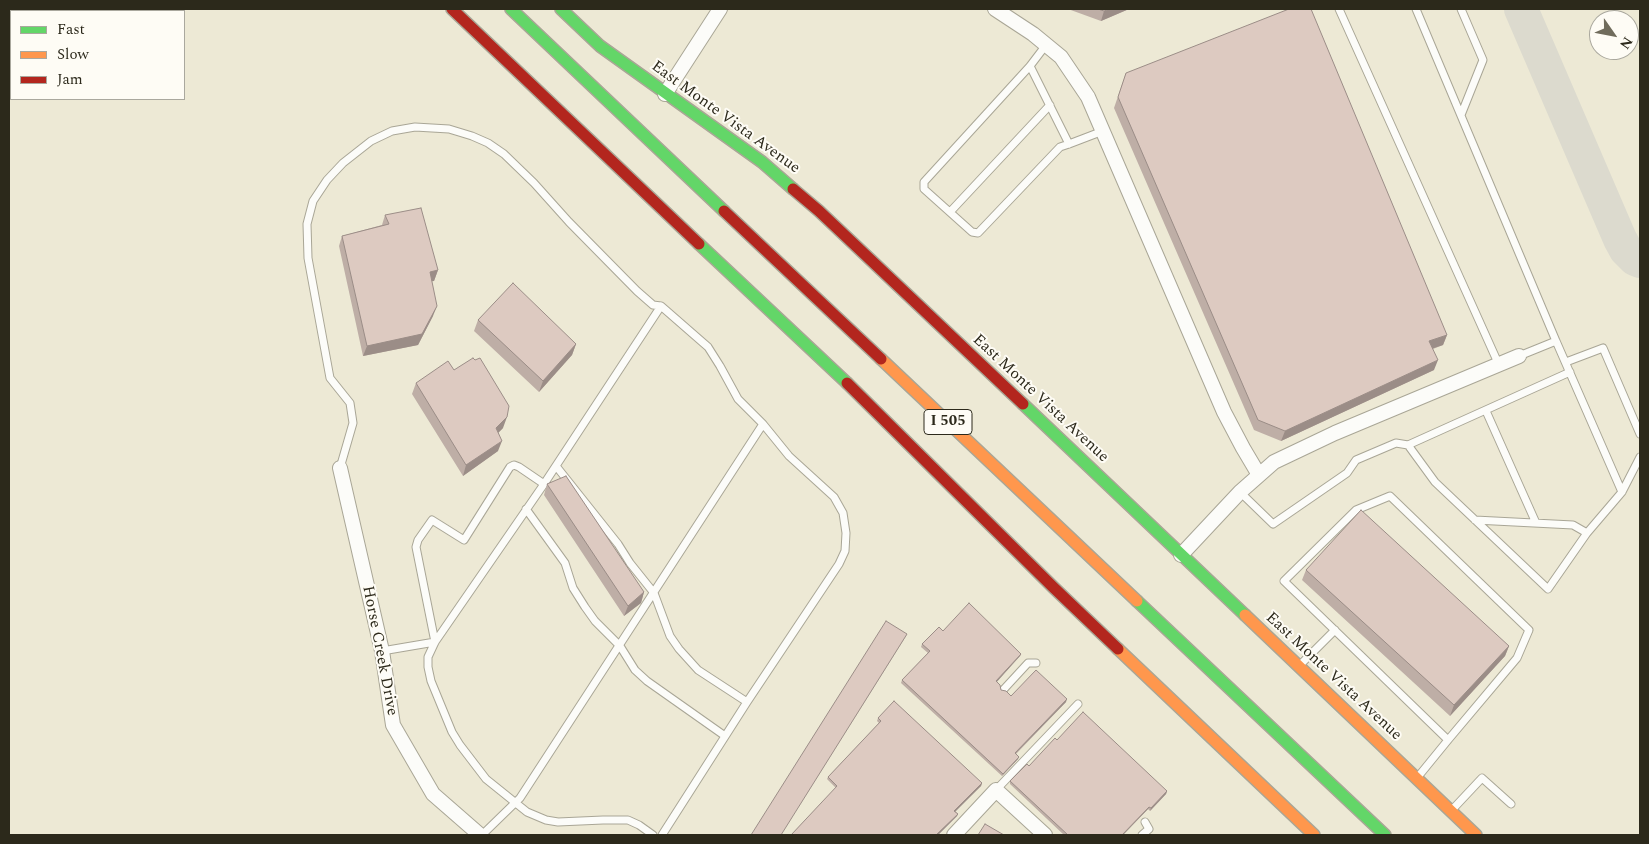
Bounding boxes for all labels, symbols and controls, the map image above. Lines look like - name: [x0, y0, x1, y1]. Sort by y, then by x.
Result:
- legend: [10, 10, 185, 100]
- north arrow: [1589, 10, 1639, 60]
- text: Fast: [57, 18, 85, 41]
- text: N: [1614, 32, 1638, 53]
- text: Slow: [57, 43, 89, 66]
- street label: East Monte Vista Avenue: [647, 58, 803, 178]
- text: Jam: [57, 68, 83, 91]
- street label: East Monte Vista Avenue: [968, 331, 1112, 467]
- road number: I 505: [924, 410, 972, 434]
- street label: Horse Creek Drive: [357, 584, 401, 718]
- street label: East Monte Vista Avenue: [1261, 609, 1405, 745]

